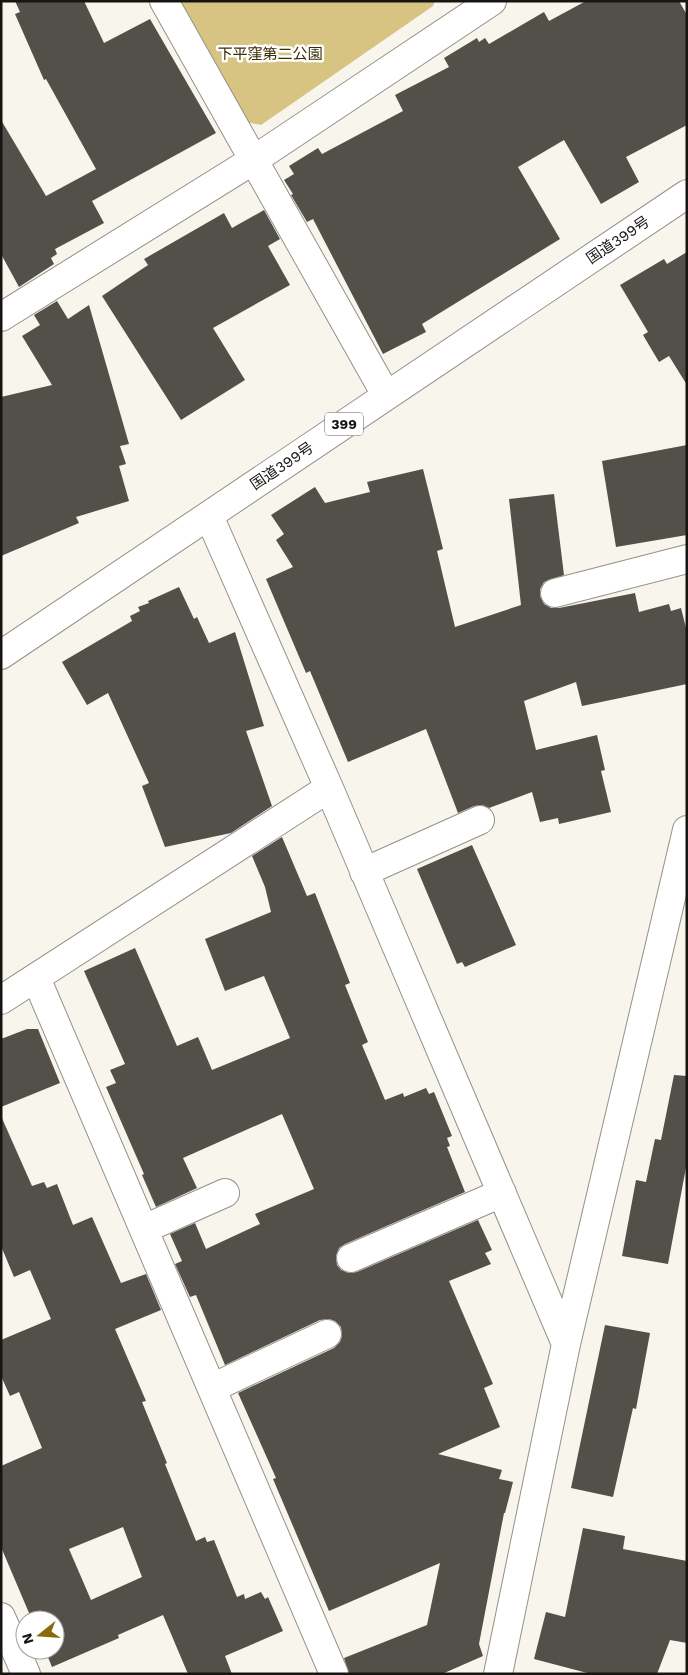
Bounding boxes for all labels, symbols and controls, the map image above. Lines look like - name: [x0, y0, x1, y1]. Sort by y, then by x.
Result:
- park label: 下平窪第二公園: [217, 45, 323, 63]
- street label: 国道399号: [583, 212, 653, 268]
- road number: 399: [325, 412, 363, 436]
- street label: 国道399号: [247, 438, 317, 494]
- north arrow: [15, 1610, 65, 1660]
- text: N: [18, 1632, 37, 1646]

